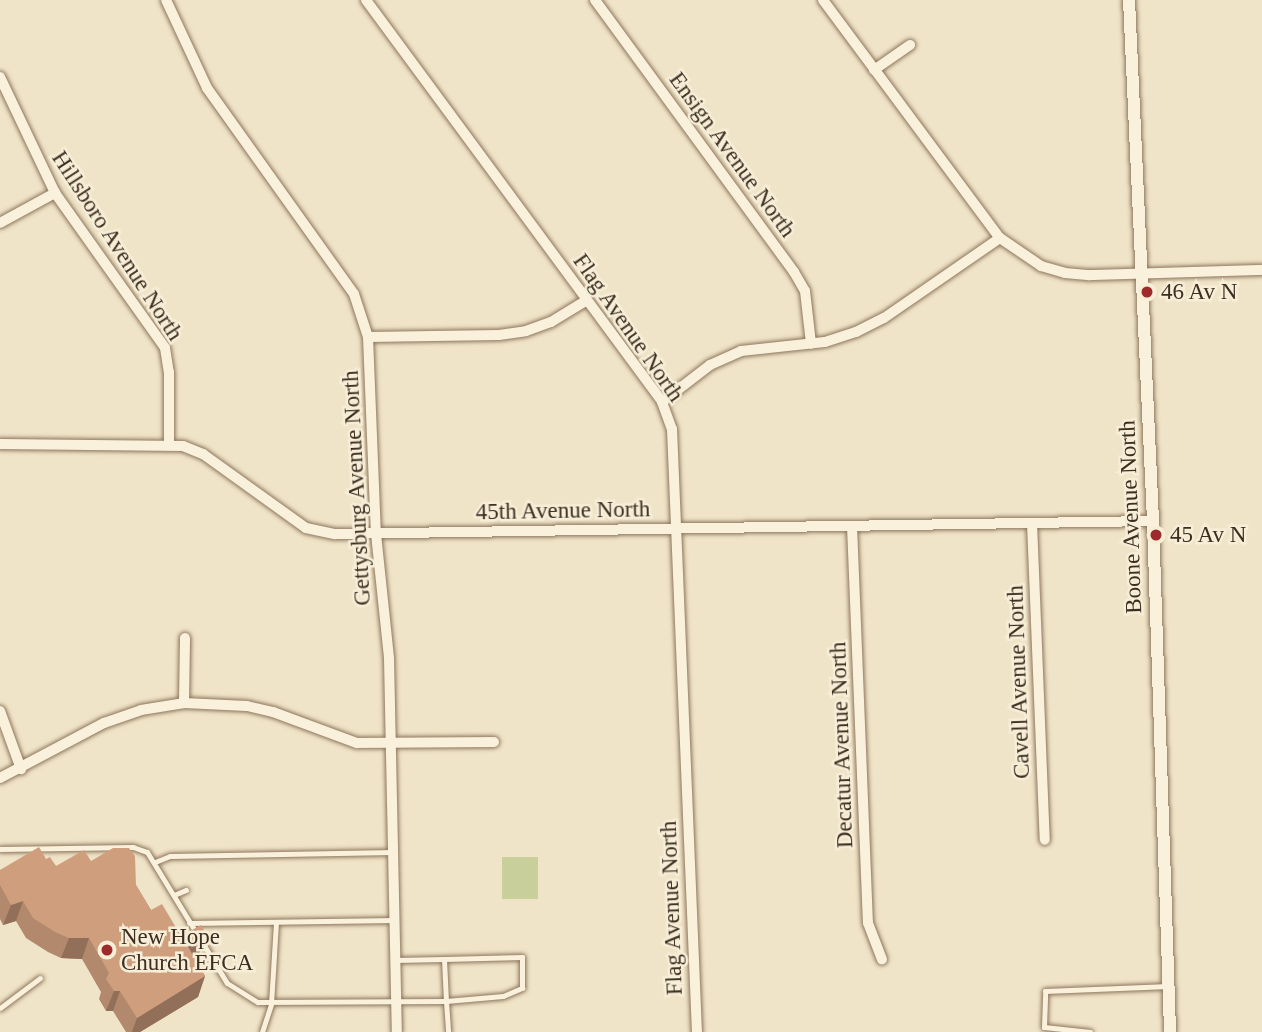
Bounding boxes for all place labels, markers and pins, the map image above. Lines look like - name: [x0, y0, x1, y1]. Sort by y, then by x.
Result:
- place label: 46 Av N: [1161, 278, 1239, 306]
- marker: 46 Av N: [1139, 284, 1155, 300]
- place label: 45 Av N: [1170, 521, 1248, 549]
- marker: 45 Av N: [1148, 527, 1164, 543]
- place label: New Hope Church EFCA: [121, 923, 253, 977]
- marker: New Hope Church EFCA: [99, 942, 115, 958]

